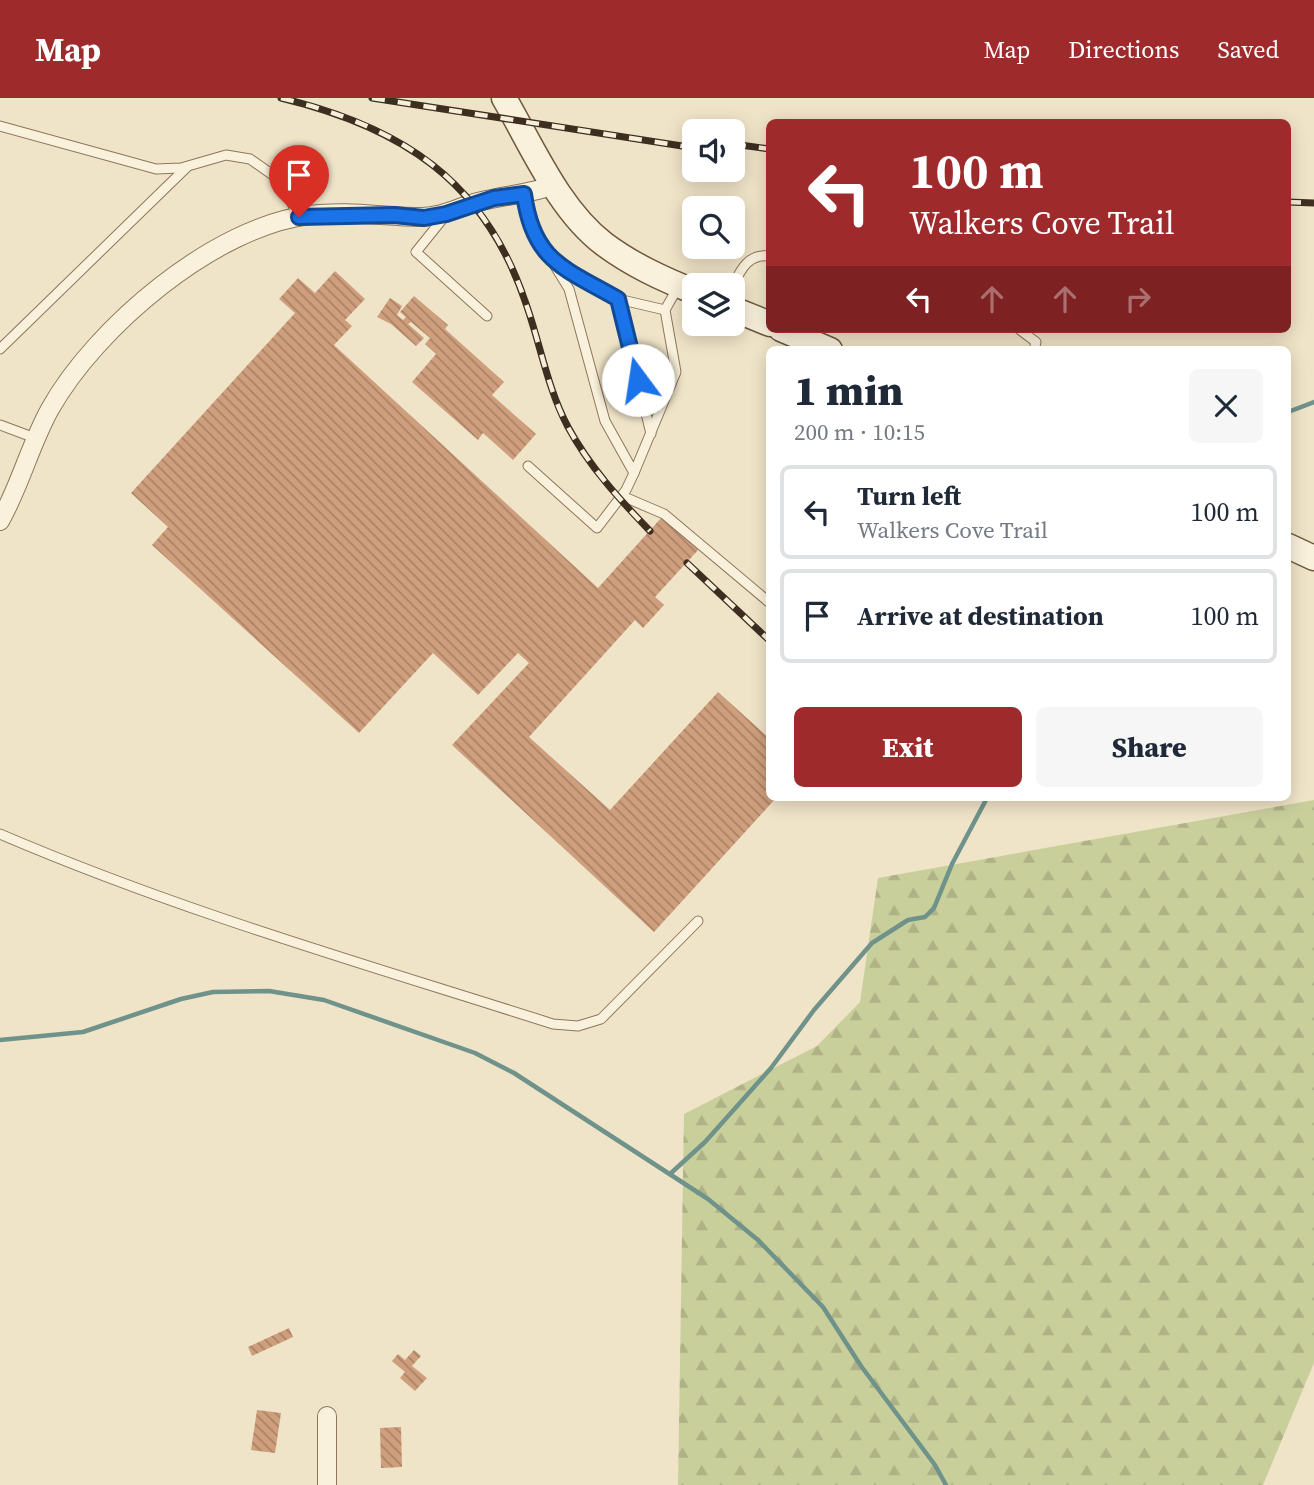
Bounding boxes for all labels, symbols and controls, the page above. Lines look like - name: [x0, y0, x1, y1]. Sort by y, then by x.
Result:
- text: Map: [35, 27, 101, 72]
- text: Map: [983, 33, 1030, 66]
- text: Directions: [1068, 33, 1179, 66]
- text: Saved: [1217, 33, 1279, 66]
- map controls: [682, 119, 745, 336]
- button: sound: [682, 119, 745, 182]
- text: 100 m: [909, 137, 1044, 204]
- pin: [269, 145, 329, 217]
- icon: left: [794, 147, 885, 238]
- icon: arrive: [280, 156, 318, 194]
- button: search: [682, 196, 745, 259]
- text: Walkers Cove Trail: [909, 201, 1174, 245]
- button: layers: [682, 273, 745, 336]
- icon: left: [900, 280, 938, 318]
- icon: ahead: [973, 280, 1011, 318]
- icon: ahead: [1046, 280, 1084, 318]
- icon: right: [1119, 280, 1157, 318]
- position arrow: [601, 343, 675, 417]
- text: 1 min: [794, 361, 904, 419]
- button: close: [1189, 369, 1263, 443]
- text: 200 m · 10:15: [794, 416, 925, 448]
- text: Turn left: [857, 478, 961, 514]
- icon: left: [798, 493, 836, 531]
- text: 100 m: [1191, 494, 1259, 530]
- text: Walkers Cove Trail: [857, 514, 1048, 546]
- icon: arrive: [798, 597, 836, 635]
- text: Arrive at destination: [857, 598, 1104, 634]
- text: 100 m: [1191, 598, 1259, 634]
- button: Exit: [794, 707, 1022, 787]
- button: Share: [1036, 707, 1263, 787]

